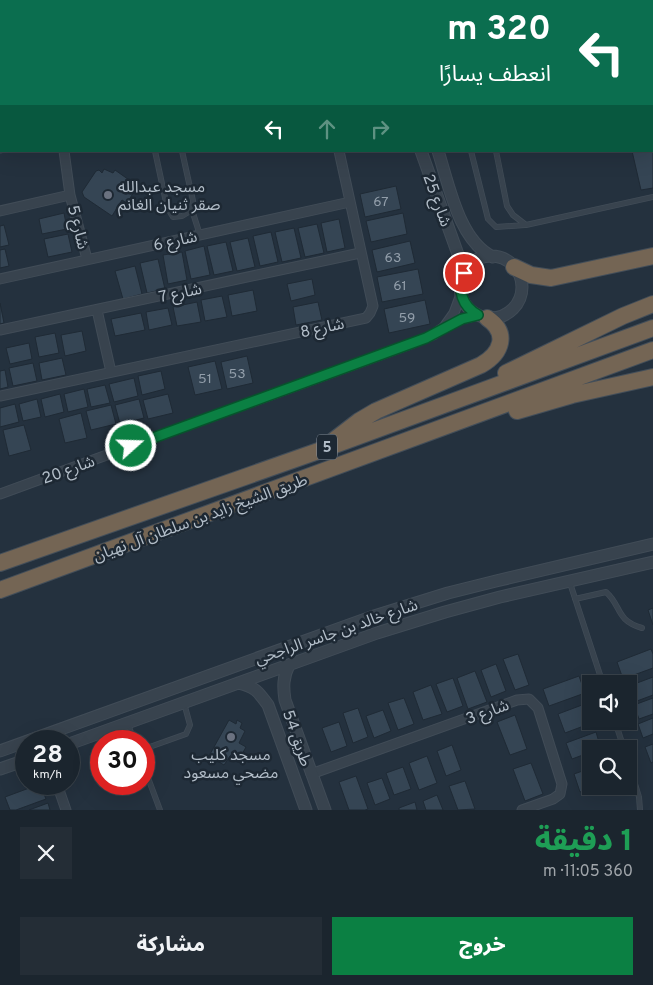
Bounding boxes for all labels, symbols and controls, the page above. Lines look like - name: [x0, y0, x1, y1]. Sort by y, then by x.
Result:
- text: 320 m: [447, 8, 551, 52]
- icon: left: [569, 20, 634, 85]
- text: انعطف يسارًا: [439, 62, 551, 89]
- icon: left: [260, 115, 288, 143]
- icon: ahead: [313, 115, 341, 143]
- icon: right: [366, 115, 394, 143]
- street label: شارع 25: [416, 172, 455, 230]
- place label: مسجد عبدالله صقر ثنيان الغانم: [118, 178, 220, 217]
- marker: مسجد عبدالله صقر ثنيان الغانم: [102, 189, 114, 201]
- house number: 67: [373, 194, 389, 211]
- street label: شارع 5: [61, 203, 92, 252]
- street label: شارع 6: [152, 228, 199, 257]
- house number: 63: [385, 250, 401, 267]
- pin: [443, 252, 485, 294]
- icon: arrive: [450, 259, 478, 287]
- house number: 61: [393, 278, 407, 295]
- street label: شارع 7: [157, 280, 204, 309]
- house number: 59: [399, 310, 415, 327]
- street label: شارع 8: [298, 315, 347, 344]
- house number: 53: [228, 366, 246, 383]
- house number: 51: [198, 371, 212, 388]
- position arrow: [104, 419, 156, 471]
- road number: 5: [317, 434, 337, 460]
- street label: شارع 20: [39, 452, 98, 491]
- street label: طريق الشيخ زايد بن سلطان آل نهيان: [91, 471, 311, 568]
- street label: شارع خالد بن جاسر الراجحي: [253, 596, 421, 671]
- map controls: [582, 675, 637, 795]
- button: sound: [582, 675, 637, 730]
- street label: شارع 3: [463, 696, 512, 731]
- street label: طريق 54: [277, 708, 315, 770]
- speed limit sign: 30: [90, 730, 155, 795]
- marker: مسجد كليب مضحي مسعود: [225, 731, 237, 743]
- text: 28: [32, 740, 63, 772]
- button: search: [582, 740, 637, 795]
- place label: مسجد كليب مضحي مسعود: [184, 746, 278, 785]
- text: km/h: [33, 767, 62, 783]
- text: 1 دقيقة: [535, 824, 633, 861]
- button: close: [20, 827, 72, 879]
- text: 360 m · 11:05: [543, 862, 633, 882]
- button: مشاركة: [20, 917, 322, 975]
- button: خروج: [332, 917, 633, 975]

